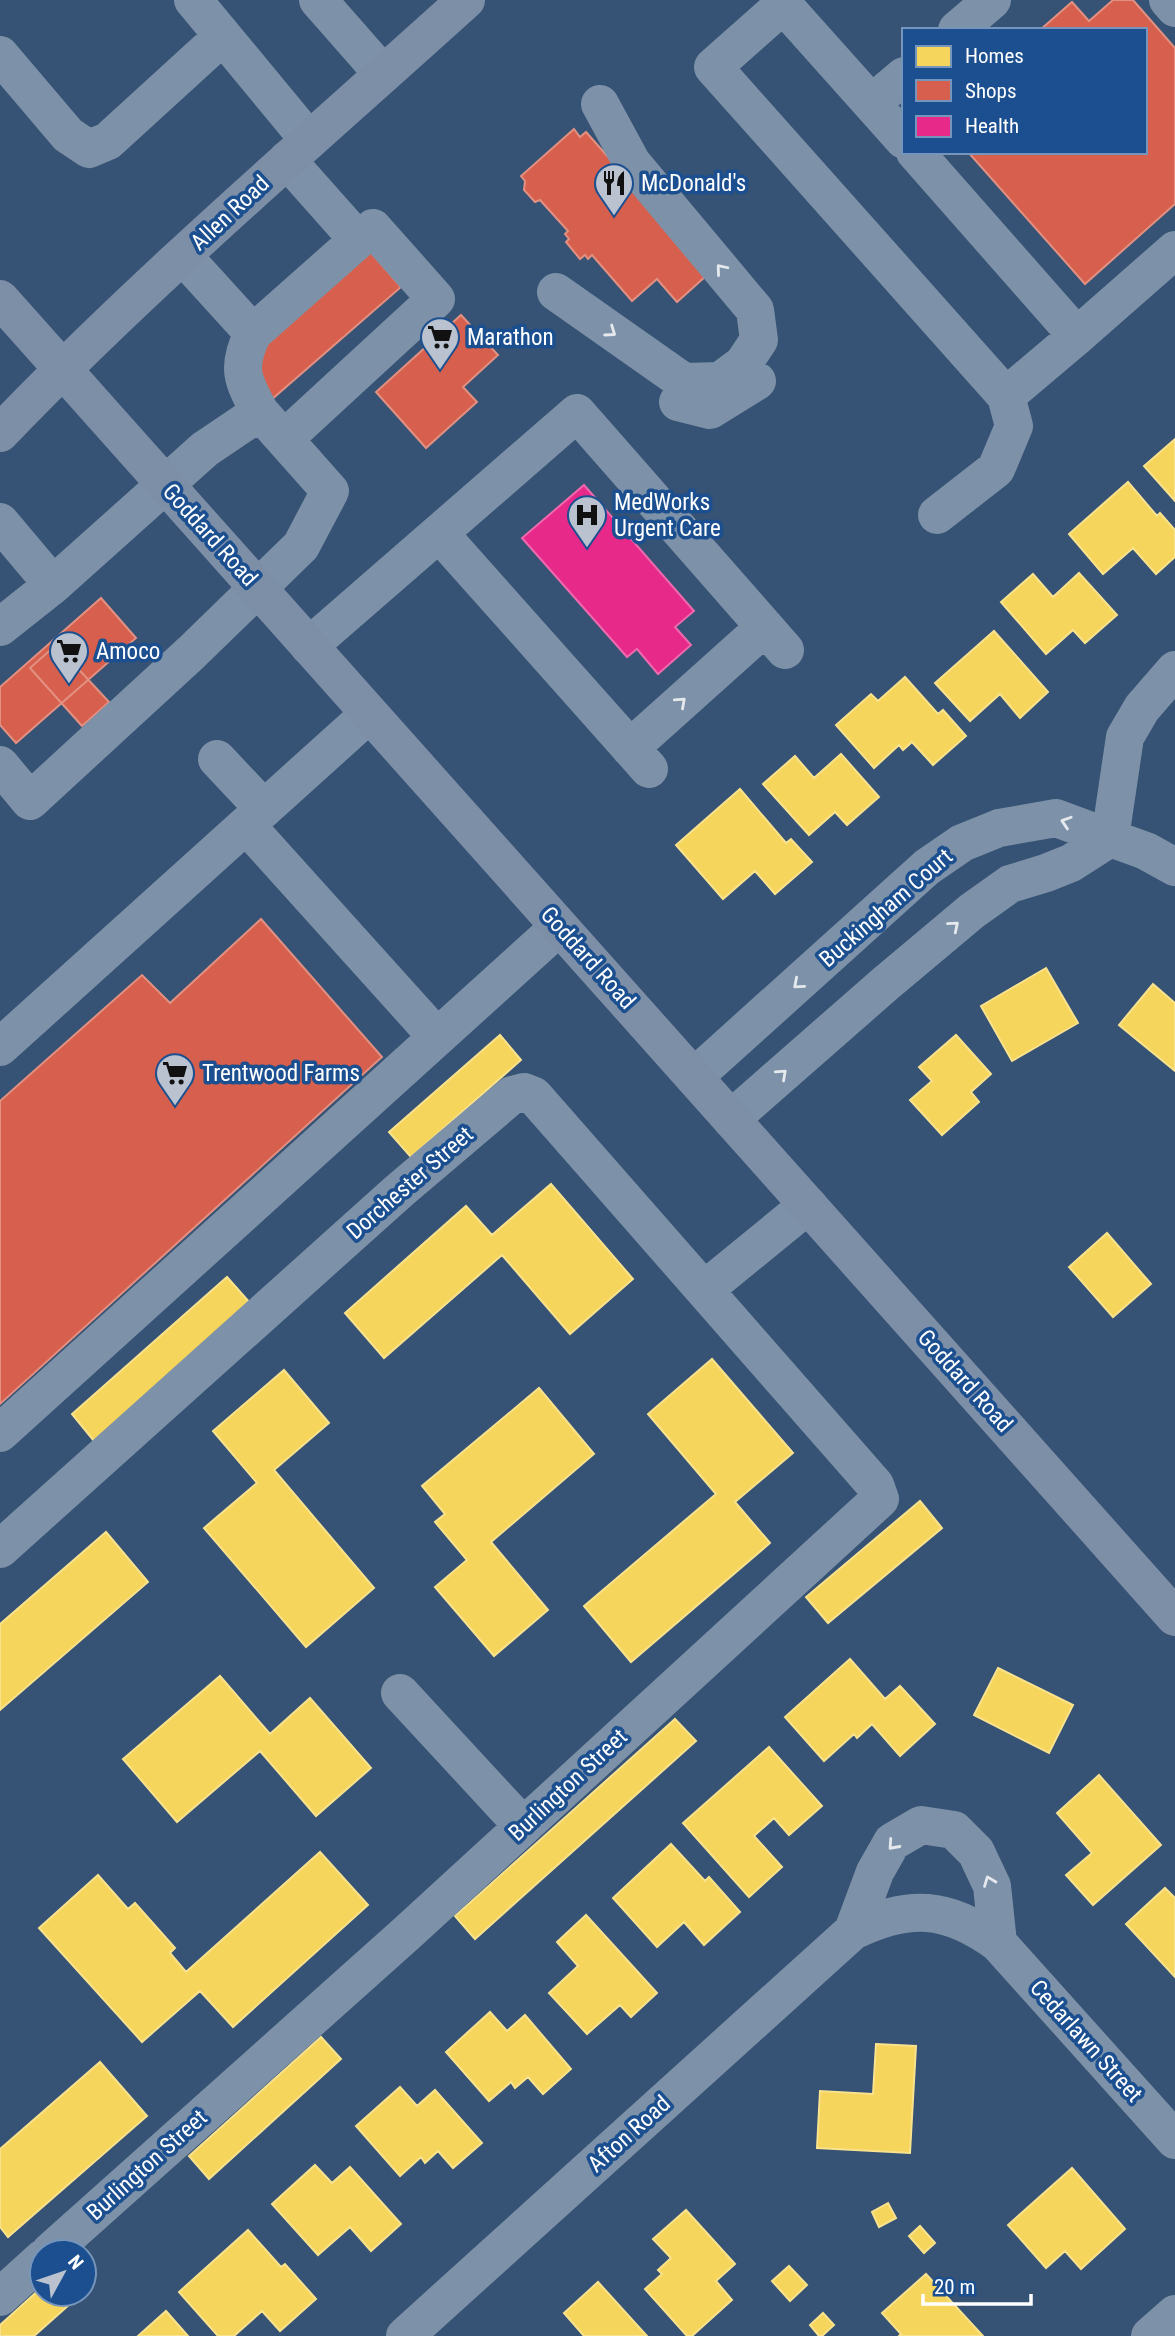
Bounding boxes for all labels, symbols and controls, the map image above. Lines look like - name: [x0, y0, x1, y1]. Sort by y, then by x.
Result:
- legend: [902, 28, 1147, 154]
- text: Homes: [965, 44, 1024, 68]
- text: Shops: [965, 79, 1017, 103]
- text: Health: [965, 114, 1019, 138]
- restaurant icon: McDonald's: [593, 162, 635, 217]
- street label: Allen Road: [185, 170, 275, 256]
- place label: McDonald's: [641, 170, 746, 197]
- one-way arrow: [717, 264, 729, 277]
- supermarket icon: Marathon: [419, 316, 461, 371]
- one-way arrow: [603, 323, 616, 336]
- place label: Marathon: [467, 324, 554, 351]
- street label: Goddard Road: [157, 478, 263, 592]
- place label: MedWorks Urgent Care: [614, 489, 721, 542]
- hospital icon: MedWorks Urgent Care: [566, 494, 608, 549]
- supermarket icon: Amoco: [48, 630, 90, 685]
- place label: Amoco: [96, 638, 160, 665]
- one-way arrow: [673, 698, 686, 710]
- one-way arrow: [1061, 816, 1073, 830]
- street label: Buckingham Court: [814, 843, 958, 973]
- street label: Goddard Road: [535, 901, 641, 1015]
- one-way arrow: [947, 921, 959, 934]
- one-way arrow: [793, 976, 806, 988]
- supermarket icon: Trentwood Farms: [154, 1052, 196, 1107]
- place label: Trentwood Farms: [202, 1060, 360, 1087]
- one-way arrow: [774, 1070, 787, 1082]
- street label: Dorchester Street: [341, 1121, 479, 1245]
- street label: Goddard Road: [912, 1324, 1018, 1438]
- street label: Burlington Street: [503, 1723, 633, 1847]
- one-way arrow: [889, 1837, 901, 1850]
- one-way arrow: [983, 1875, 997, 1887]
- street label: Cedarlawn Street: [1024, 1974, 1148, 2108]
- street label: Afton Road: [582, 2090, 676, 2178]
- street label: Burlington Street: [81, 2104, 213, 2226]
- north arrow: [28, 2238, 98, 2308]
- text: N: [63, 2251, 88, 2274]
- scale bar: [923, 2262, 1032, 2306]
- text: 20 m: [934, 2275, 975, 2299]

